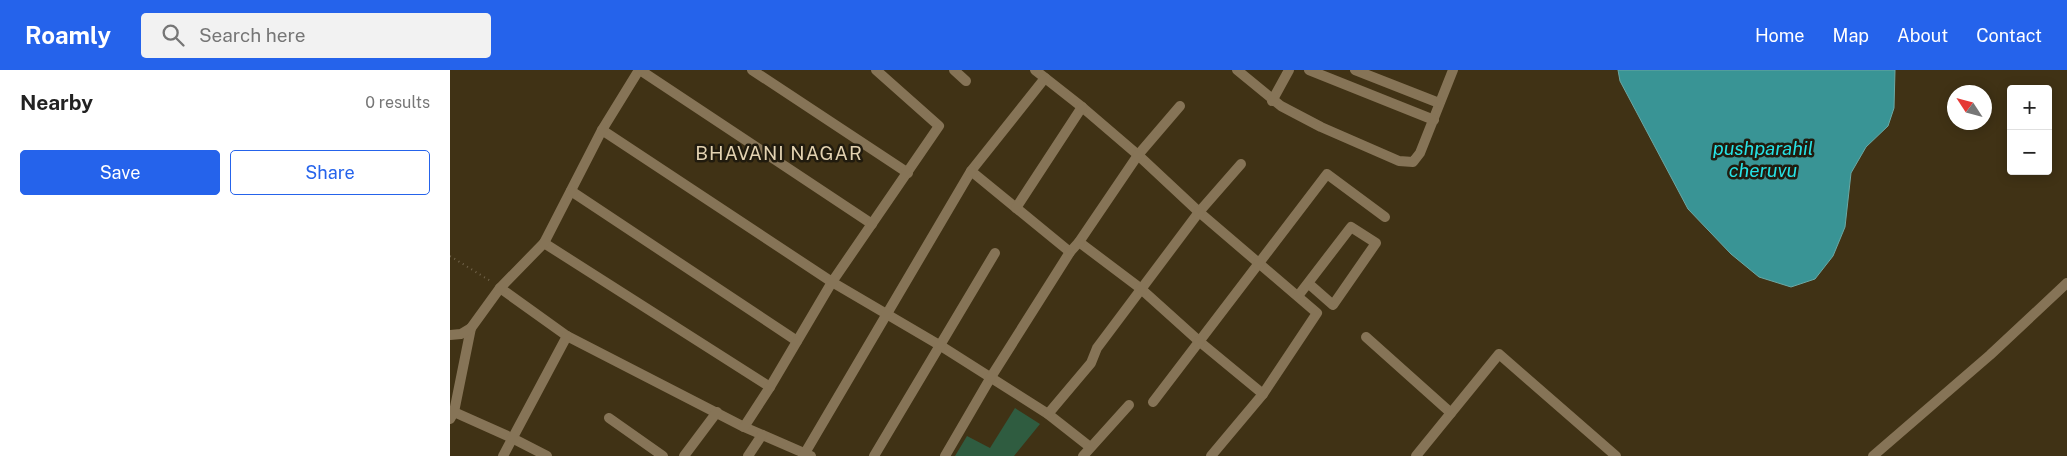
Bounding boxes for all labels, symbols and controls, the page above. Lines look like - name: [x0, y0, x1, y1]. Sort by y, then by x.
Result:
- search box: [141, 13, 491, 58]
- text: Roamly: [25, 21, 111, 49]
- icon: search: [159, 21, 187, 49]
- text: Search here: [199, 24, 306, 46]
- text: Home: [1755, 25, 1805, 46]
- text: Map: [1833, 25, 1869, 46]
- text: About: [1897, 25, 1948, 46]
- text: Contact: [1976, 25, 2042, 46]
- north arrow: [1947, 85, 1992, 130]
- map controls: [2007, 85, 2052, 175]
- button: +: [2007, 85, 2052, 130]
- text: Nearby: [20, 90, 93, 115]
- text: 0 results: [365, 93, 430, 112]
- button: −: [2007, 130, 2052, 175]
- water label: pushparahil cheruvu: [1713, 137, 1813, 181]
- district label: BHAVANI NAGAR: [695, 142, 863, 164]
- button: Save: [20, 150, 220, 195]
- button: Share: [230, 150, 430, 195]

